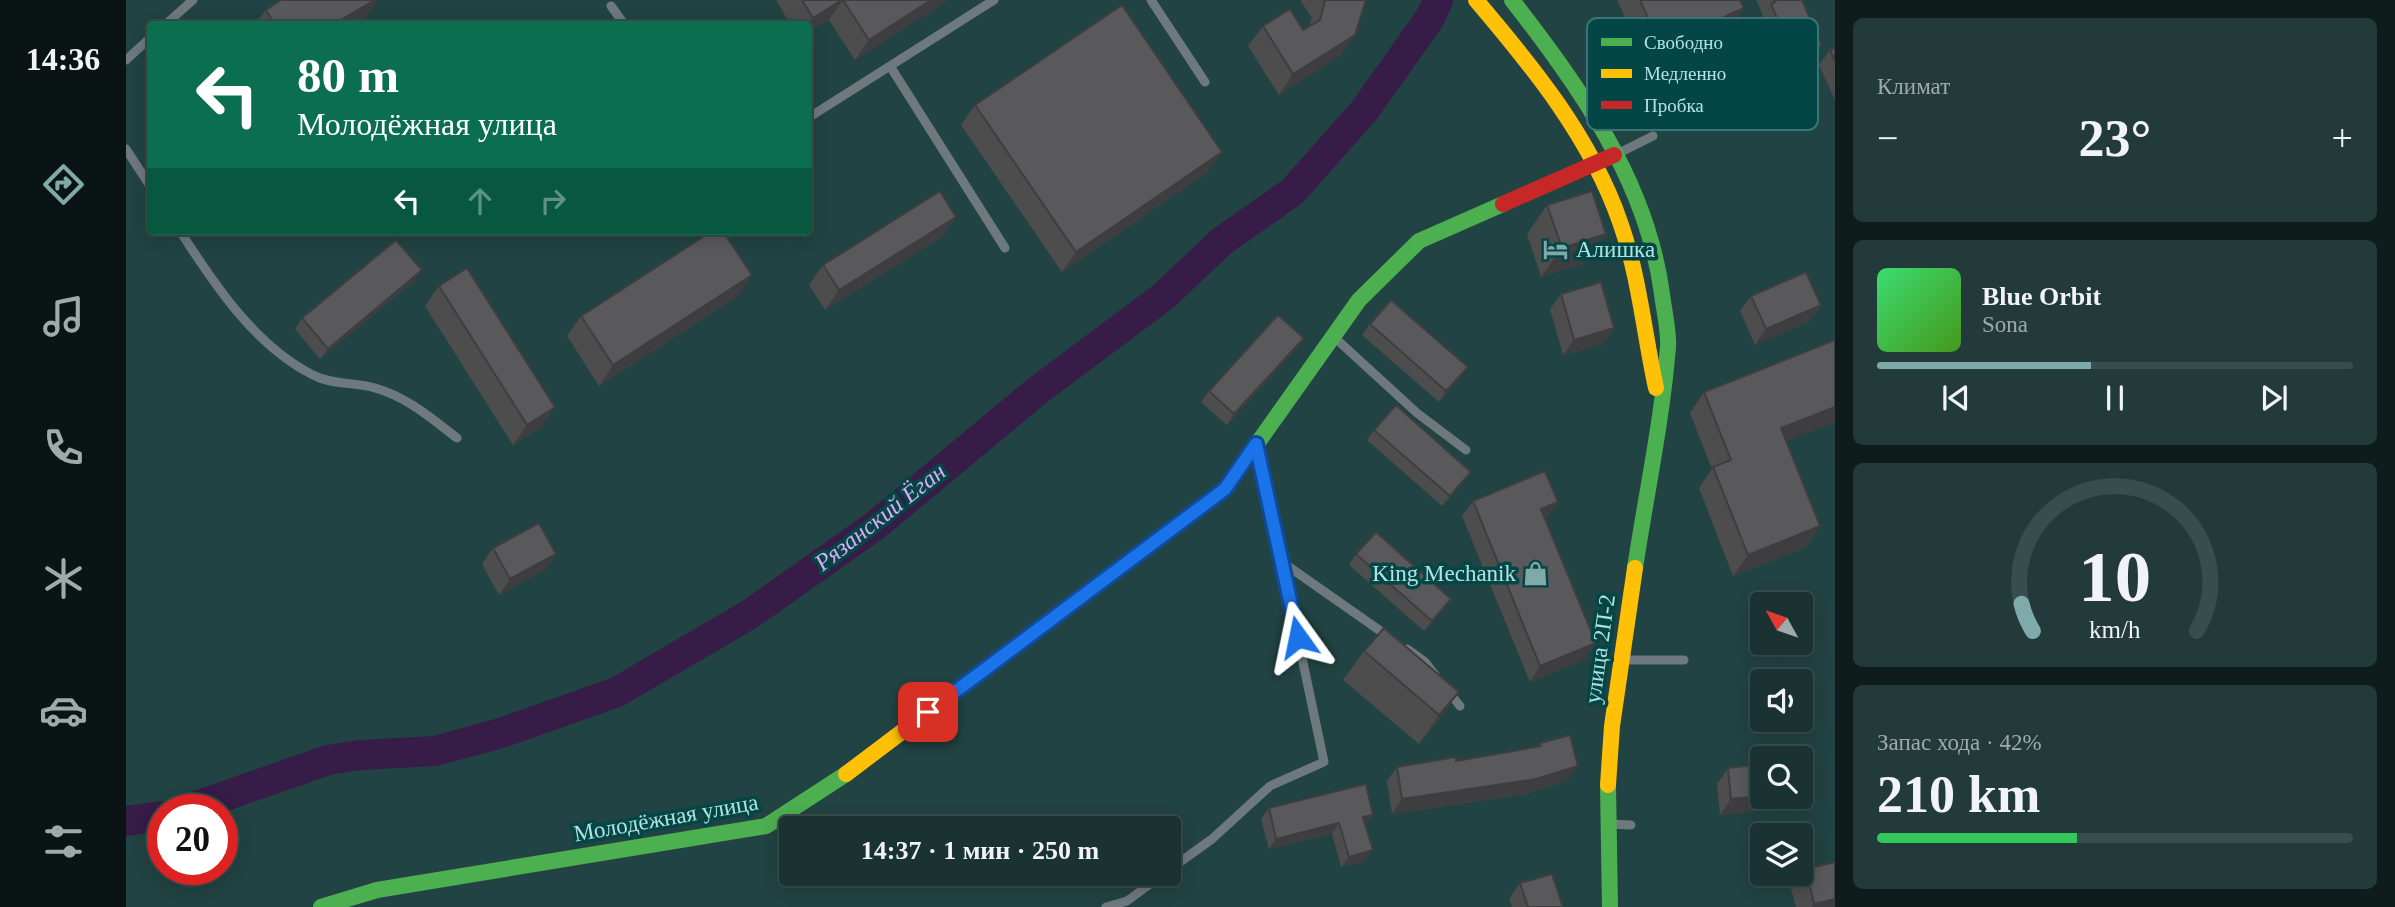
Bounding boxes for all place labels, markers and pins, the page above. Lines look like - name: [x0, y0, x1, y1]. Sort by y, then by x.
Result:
- hotel icon: Алишка: [1542, 235, 1570, 263]
- place label: Алишка: [1576, 237, 1655, 262]
- shop icon: King Mechanik: [1522, 559, 1550, 587]
- place label: King Mechanik: [1372, 561, 1516, 586]
- pin: [898, 682, 958, 742]

